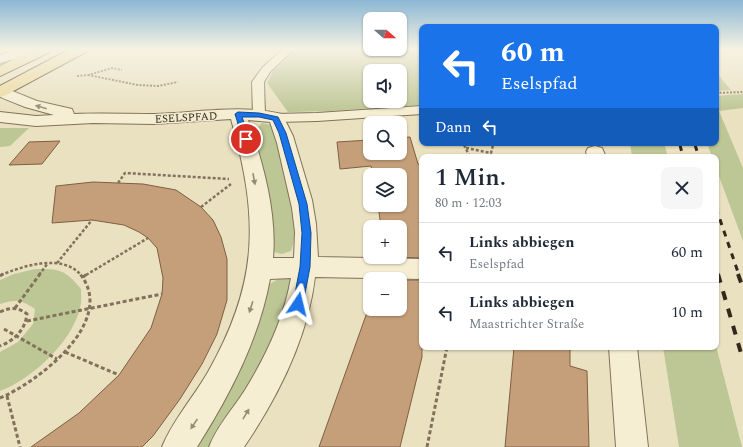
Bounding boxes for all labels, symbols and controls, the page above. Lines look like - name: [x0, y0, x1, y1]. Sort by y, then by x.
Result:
- north arrow: [363, 12, 407, 56]
- map controls: [363, 12, 407, 316]
- text: 60 m: [501, 31, 565, 74]
- icon: left: [435, 40, 487, 92]
- button: sound: [363, 64, 407, 108]
- text: Eselspfad: [501, 70, 578, 97]
- one-way arrow: [35, 104, 47, 110]
- street label: ESELSPFAD: [154, 107, 218, 128]
- button: search: [363, 116, 407, 160]
- text: Dann: [435, 116, 471, 139]
- icon: left: [479, 116, 501, 138]
- pin: [229, 122, 263, 156]
- icon: arrive: [235, 128, 257, 150]
- text: 1 Min.: [435, 160, 506, 196]
- button: close: [661, 167, 703, 209]
- button: layers: [363, 168, 407, 212]
- one-way arrow: [251, 173, 257, 185]
- text: 80 m · 12:03: [435, 193, 501, 213]
- button: +: [363, 220, 407, 264]
- text: Links abbiegen: [469, 231, 574, 254]
- text: 60 m: [671, 241, 703, 264]
- icon: left: [435, 242, 457, 264]
- text: Eselspfad: [469, 254, 524, 274]
- button: −: [363, 272, 407, 316]
- position arrow: [277, 283, 319, 325]
- text: Links abbiegen: [469, 291, 574, 314]
- text: 10 m: [671, 301, 703, 324]
- one-way arrow: [248, 302, 254, 314]
- icon: left: [435, 302, 457, 324]
- text: Maastrichter Straße: [469, 314, 584, 334]
- one-way arrow: [243, 408, 250, 420]
- one-way arrow: [190, 418, 198, 429]

